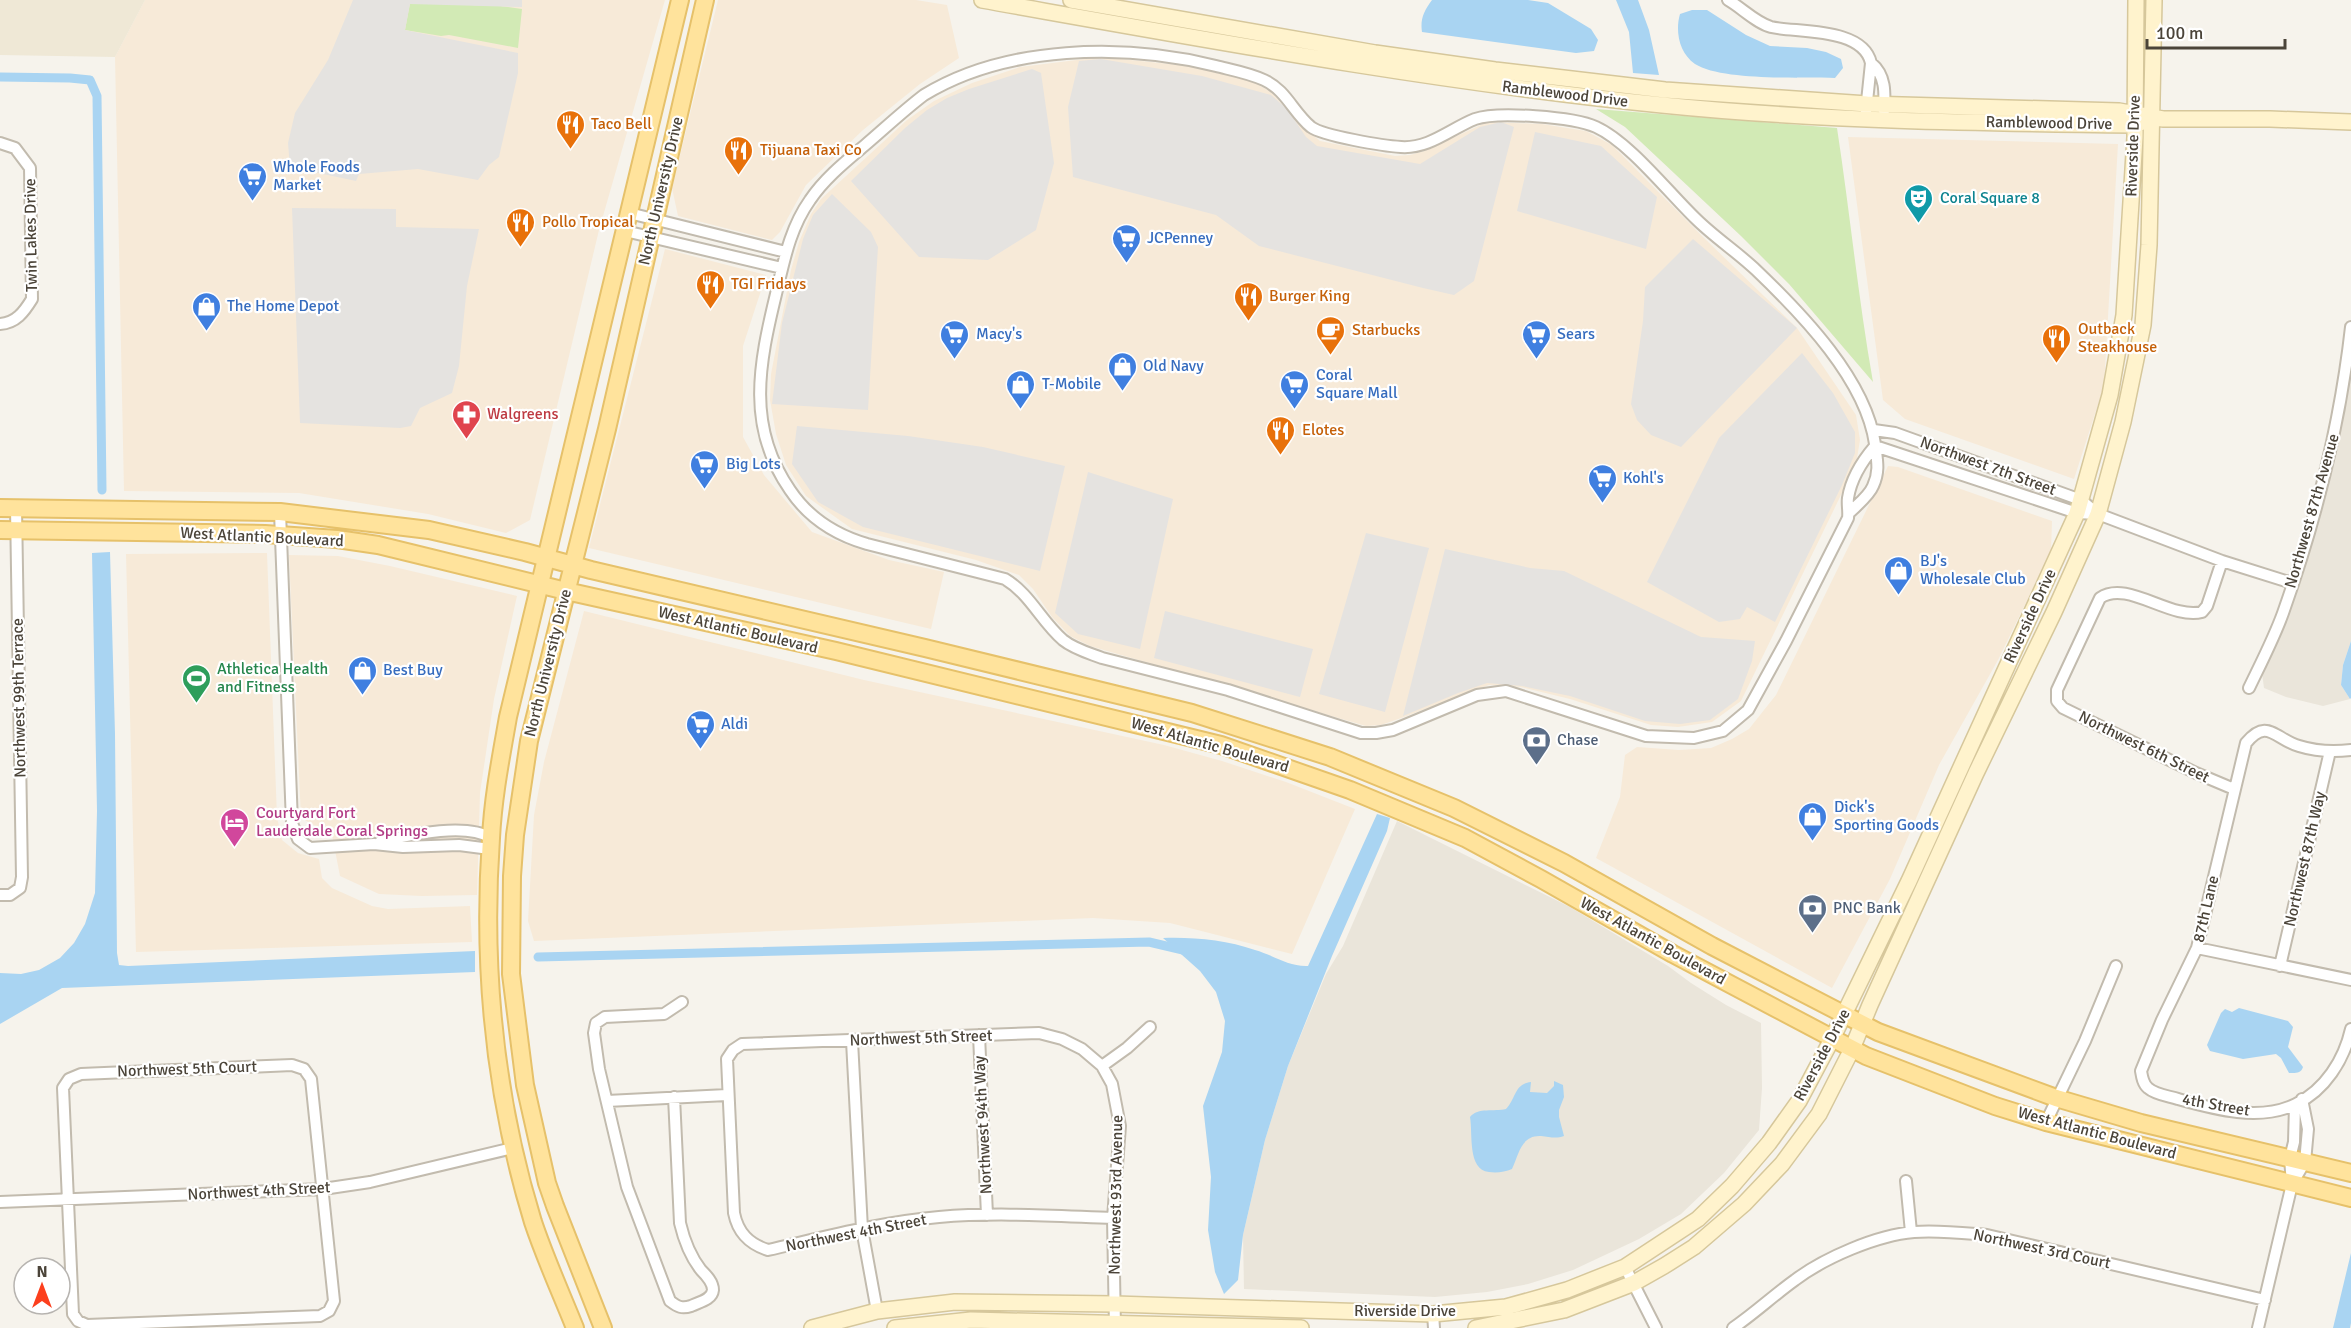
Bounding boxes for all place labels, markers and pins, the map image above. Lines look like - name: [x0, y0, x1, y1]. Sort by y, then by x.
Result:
- restaurant icon: Taco Bell: [554, 108, 586, 150]
- place label: Taco Bell: [591, 114, 652, 134]
- restaurant icon: Tijuana Taxi Co: [723, 134, 755, 176]
- place label: Tijuana Taxi Co: [760, 140, 862, 160]
- place label: Whole Foods Market: [273, 157, 360, 195]
- supermarket icon: Whole Foods Market: [236, 160, 268, 202]
- theatre icon: Coral Square 8: [1903, 182, 1935, 224]
- place label: Coral Square 8: [1940, 188, 2040, 208]
- restaurant icon: Pollo Tropical: [505, 206, 537, 248]
- place label: Pollo Tropical: [542, 212, 634, 232]
- supermarket icon: JCPenney: [1110, 222, 1142, 264]
- place label: JCPenney: [1147, 228, 1214, 248]
- restaurant icon: TGI Fridays: [694, 268, 726, 310]
- place label: TGI Fridays: [731, 274, 806, 294]
- restaurant icon: Burger King: [1232, 280, 1264, 322]
- place label: Burger King: [1269, 286, 1350, 306]
- shop icon: The Home Depot: [190, 290, 222, 332]
- place label: The Home Depot: [227, 296, 340, 316]
- cafe icon: Starbucks: [1315, 314, 1347, 356]
- supermarket icon: Macy's: [939, 318, 971, 360]
- supermarket icon: Sears: [1520, 318, 1552, 360]
- place label: Outback Steakhouse: [2078, 319, 2157, 357]
- place label: Starbucks: [1352, 320, 1420, 340]
- restaurant icon: Outback Steakhouse: [2041, 322, 2073, 364]
- place label: Macy's: [976, 324, 1022, 344]
- place label: Sears: [1557, 324, 1595, 344]
- shop icon: Old Navy: [1106, 350, 1138, 392]
- place label: Old Navy: [1143, 356, 1204, 376]
- place label: Coral Square Mall: [1316, 365, 1398, 403]
- shop icon: T-Mobile: [1005, 368, 1037, 410]
- supermarket icon: Coral Square Mall: [1279, 368, 1311, 410]
- place label: T-Mobile: [1042, 374, 1101, 394]
- pharmacy icon: Walgreens: [450, 398, 482, 440]
- place label: Walgreens: [487, 404, 559, 424]
- restaurant icon: Elotes: [1265, 414, 1297, 456]
- place label: Elotes: [1302, 420, 1344, 440]
- supermarket icon: Big Lots: [689, 448, 721, 490]
- place label: Big Lots: [726, 454, 781, 474]
- supermarket icon: Kohl's: [1586, 462, 1618, 504]
- place label: Kohl's: [1623, 468, 1664, 488]
- place label: BJ's Wholesale Club: [1920, 551, 2026, 589]
- shop icon: BJ's Wholesale Club: [1883, 554, 1915, 596]
- shop icon: Best Buy: [346, 654, 378, 696]
- place label: Athletica Health and Fitness: [217, 659, 328, 697]
- place label: Best Buy: [383, 660, 443, 680]
- sports icon: Athletica Health and Fitness: [180, 662, 212, 704]
- supermarket icon: Aldi: [684, 708, 716, 750]
- place label: Aldi: [721, 714, 748, 734]
- bank icon: Chase: [1520, 724, 1552, 766]
- place label: Chase: [1557, 730, 1599, 750]
- place label: Dick's Sporting Goods: [1834, 797, 1939, 835]
- shop icon: Dick's Sporting Goods: [1797, 800, 1829, 842]
- place label: Courtyard Fort Lauderdale Coral Springs: [256, 803, 428, 841]
- hotel icon: Courtyard Fort Lauderdale Coral Springs: [219, 806, 251, 848]
- bank icon: PNC Bank: [1796, 892, 1828, 934]
- place label: PNC Bank: [1833, 898, 1901, 918]

